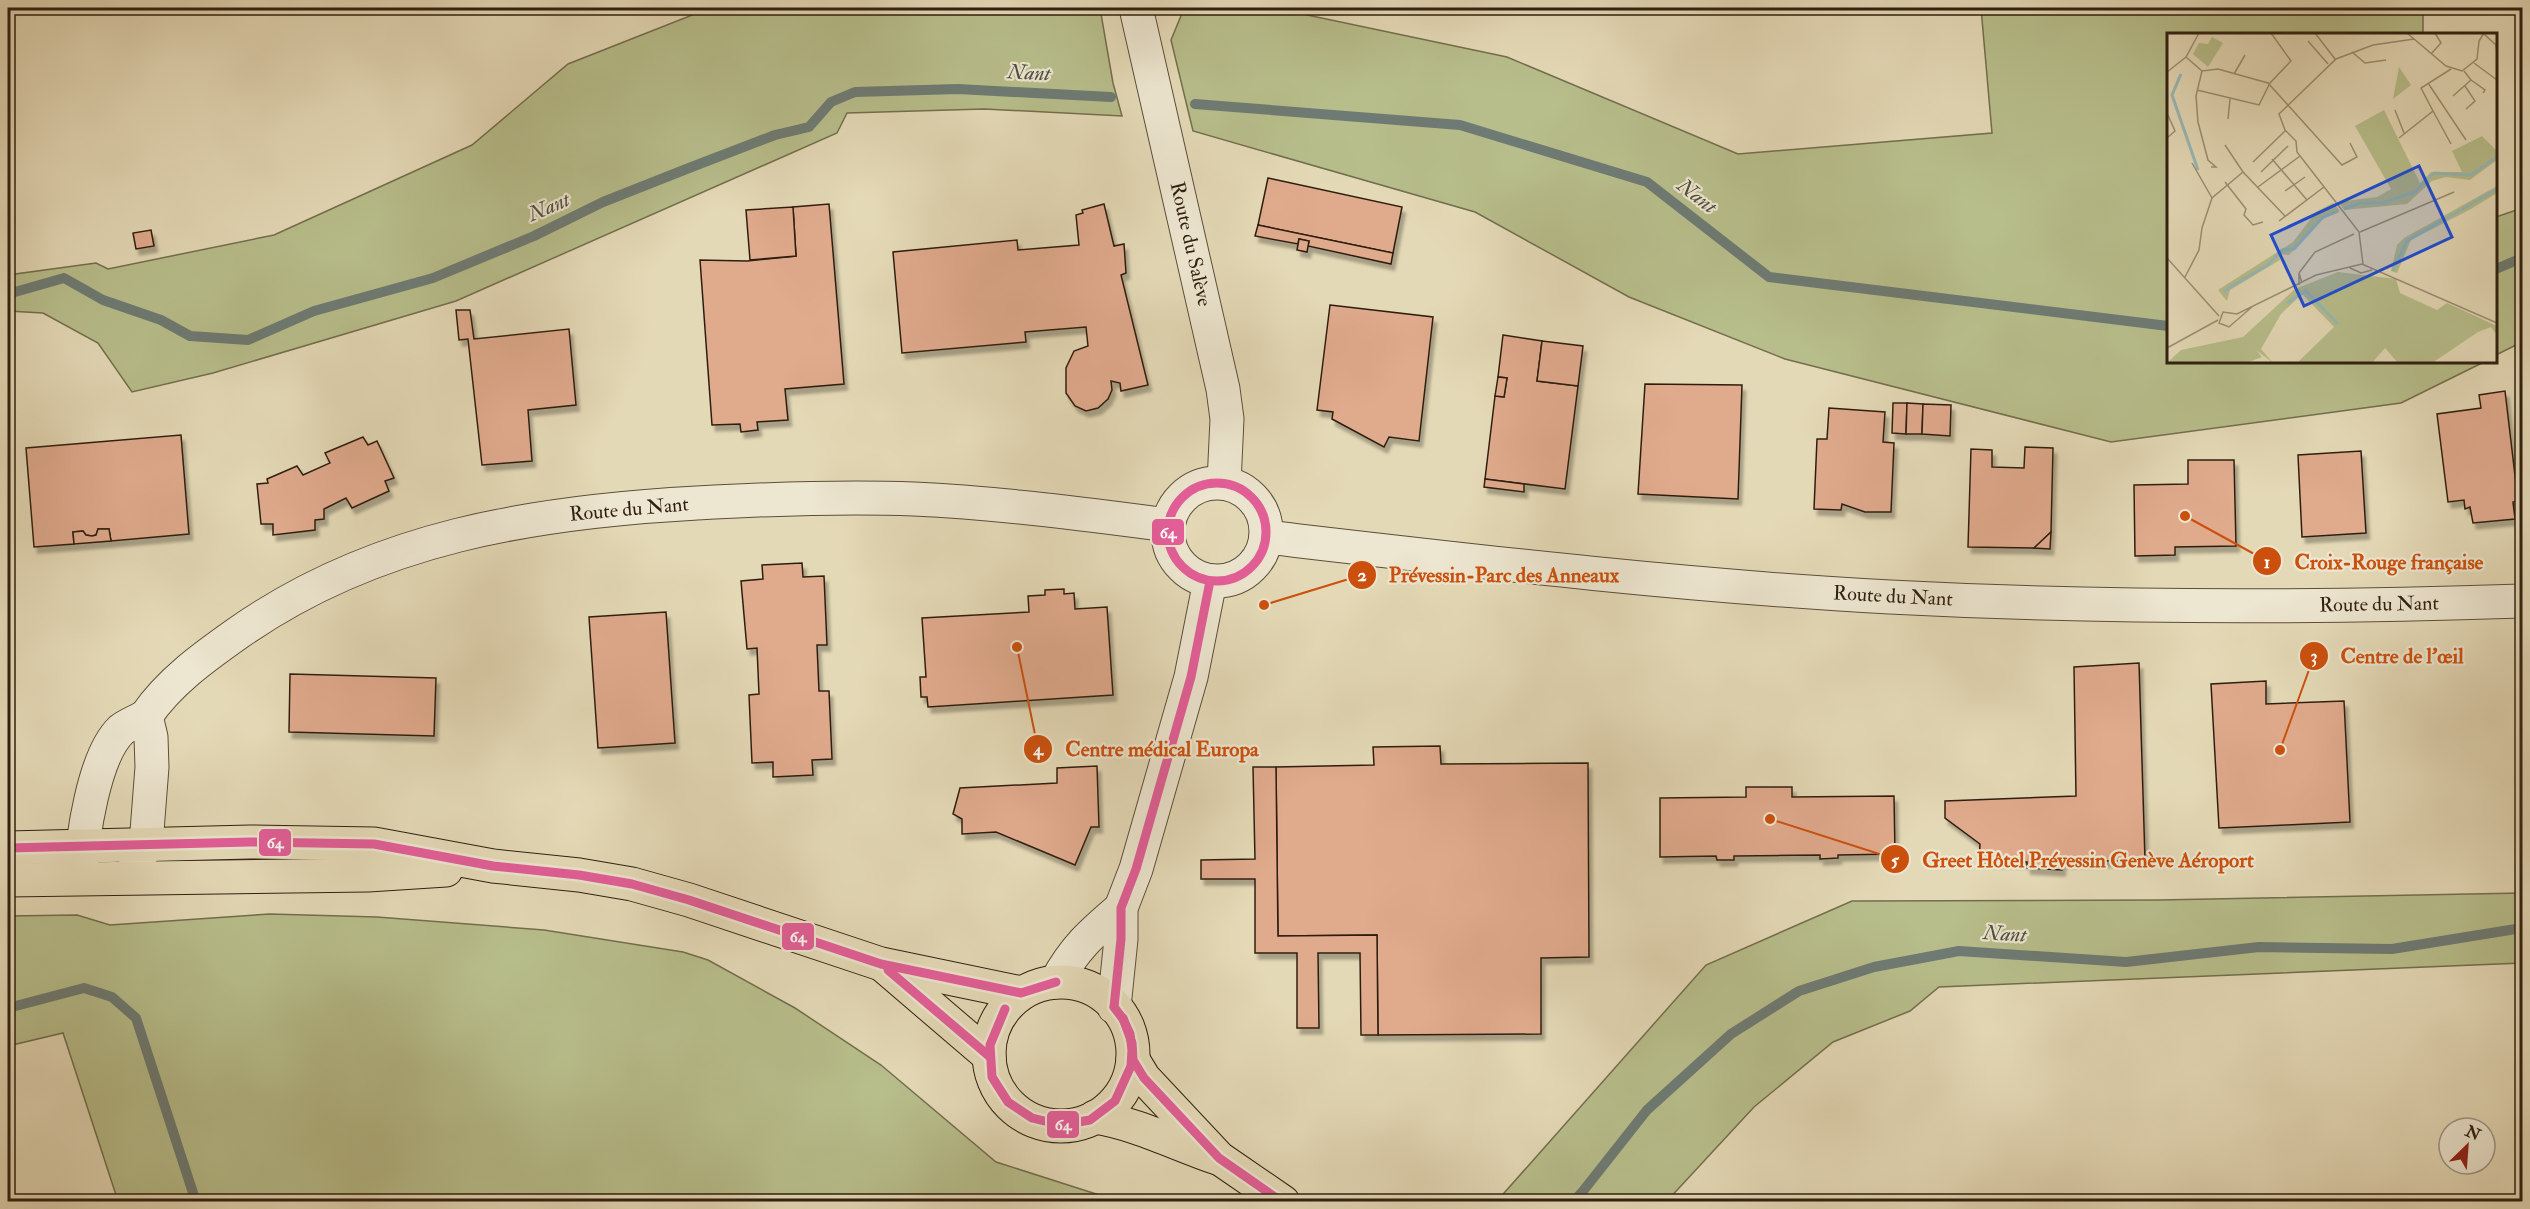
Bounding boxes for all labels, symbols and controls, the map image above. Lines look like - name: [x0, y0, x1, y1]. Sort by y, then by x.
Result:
- inset map: [2167, 33, 2497, 363]
- water label: Nant: [1006, 58, 1052, 88]
- water label: Nant: [1671, 171, 1723, 220]
- street label: Route du Salève: [1165, 179, 1217, 309]
- water label: Nant: [523, 186, 575, 228]
- street label: Route du Nant: [568, 491, 690, 527]
- line badge: 64: [1151, 518, 1185, 546]
- text: 64: [1160, 523, 1178, 543]
- callout: Croix-Rouge française: [2252, 542, 2495, 581]
- text: Croix-Rouge française: [2295, 549, 2484, 576]
- text: 1: [2264, 551, 2270, 574]
- callout: Prévessin-Parc des Anneaux: [1347, 555, 1631, 594]
- text: Prévessin-Parc des Anneaux: [1389, 562, 1620, 589]
- text: 2: [1357, 564, 1367, 587]
- street label: Route du Nant: [1833, 580, 1954, 612]
- street label: Route du Nant: [2319, 590, 2440, 618]
- callout: Centre de l'œil: [2299, 636, 2476, 675]
- text: Centre de l'œil: [2340, 643, 2464, 670]
- text: 3: [2311, 645, 2318, 668]
- callout: Centre médical Europa: [1023, 729, 1271, 768]
- text: Centre médical Europa: [1065, 736, 1260, 763]
- text: 4: [1032, 738, 1044, 761]
- line badge: 64: [258, 828, 292, 857]
- text: 64: [267, 833, 285, 853]
- callout: Greet Hôtel Prévessin Genève Aéroport: [1880, 840, 2266, 879]
- text: Greet Hôtel Prévessin Genève Aéroport: [1922, 847, 2254, 874]
- text: 5: [1891, 849, 1900, 872]
- water label: Nant: [1982, 919, 2028, 949]
- line badge: 64: [781, 922, 815, 951]
- text: 64: [790, 927, 808, 947]
- line badge: 64: [1046, 1110, 1080, 1139]
- text: 64: [1055, 1115, 1073, 1135]
- north arrow: [2437, 1116, 2497, 1176]
- text: N: [2461, 1121, 2484, 1146]

